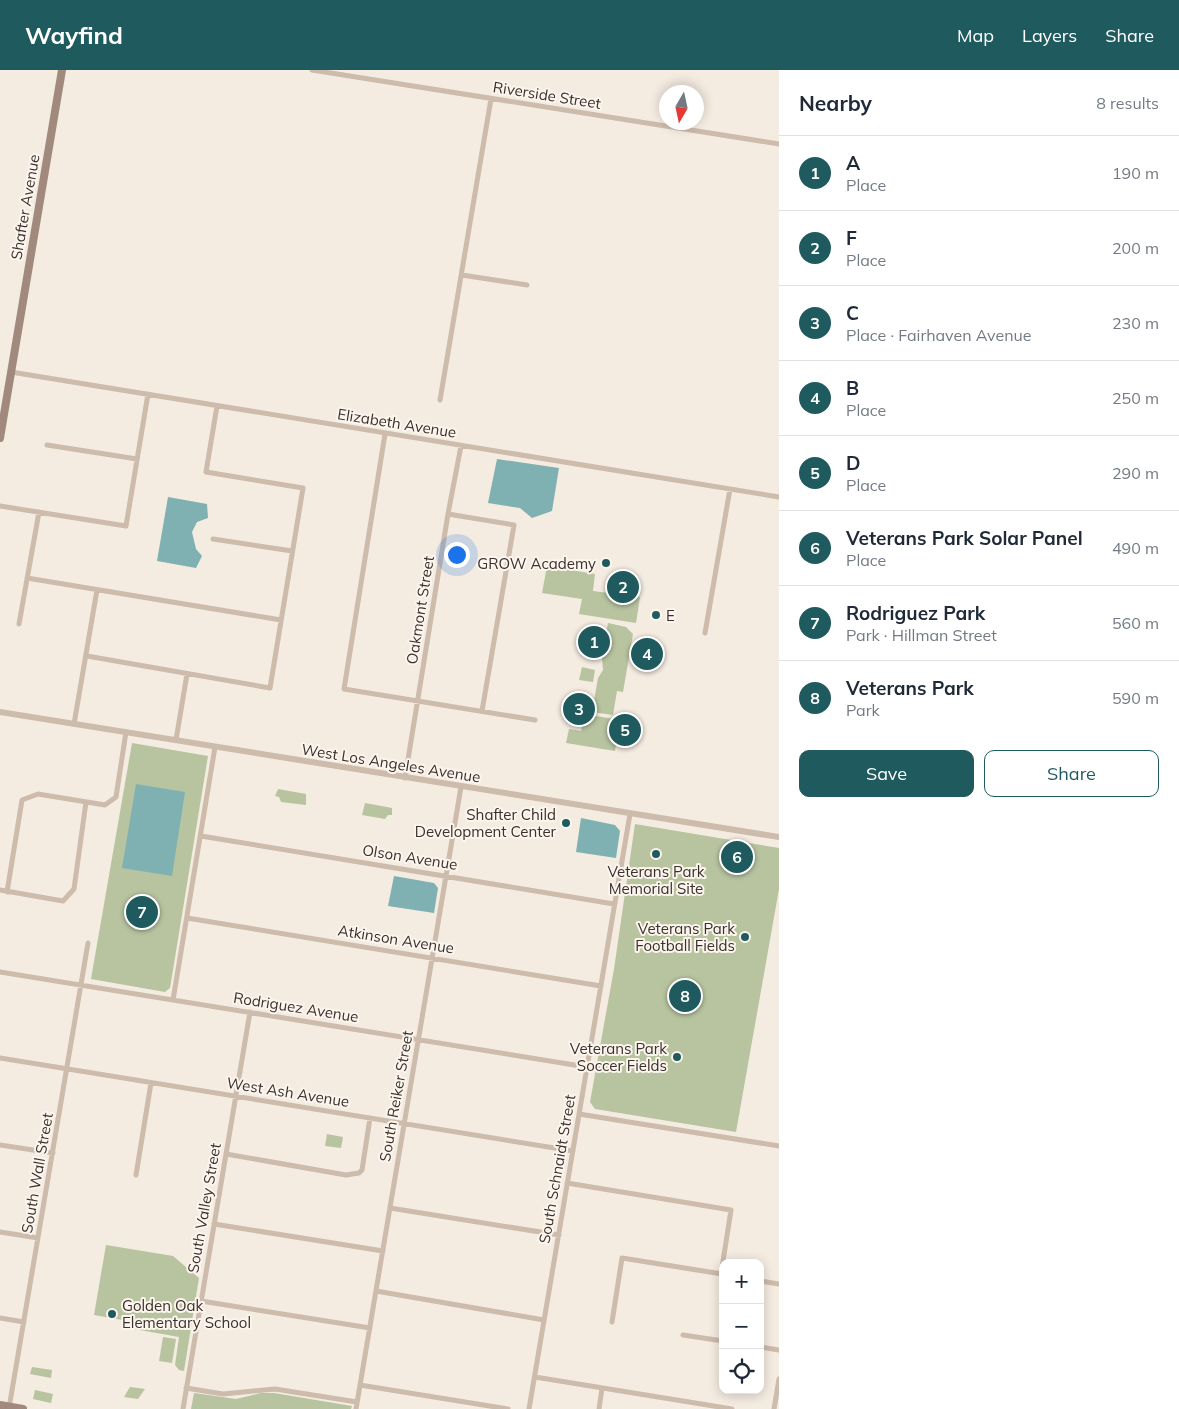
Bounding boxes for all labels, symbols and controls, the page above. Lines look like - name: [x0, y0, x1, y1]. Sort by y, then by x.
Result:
- text: Wayfind: [25, 20, 123, 50]
- text: Map: [957, 24, 994, 47]
- text: Layers: [1022, 24, 1077, 47]
- text: Share: [1105, 24, 1154, 47]
- street label: Riverside Street: [492, 77, 602, 113]
- north arrow: [659, 85, 704, 130]
- text: Nearby: [799, 90, 872, 116]
- text: 8 results: [1096, 93, 1159, 113]
- text: A: [846, 151, 860, 175]
- street label: Shafter Avenue: [6, 153, 44, 261]
- text: 1: [810, 163, 820, 183]
- text: 190 m: [1112, 163, 1159, 183]
- text: Place: [846, 175, 886, 195]
- text: F: [846, 226, 857, 250]
- text: 2: [810, 238, 820, 258]
- text: 200 m: [1112, 238, 1159, 258]
- text: Place: [846, 250, 886, 270]
- text: C: [846, 301, 859, 325]
- text: 3: [810, 313, 820, 333]
- text: 230 m: [1112, 313, 1159, 333]
- text: Place · Fairhaven Avenue: [846, 325, 1032, 345]
- text: B: [846, 376, 859, 400]
- text: 4: [810, 388, 820, 408]
- text: 250 m: [1112, 388, 1159, 408]
- text: Place: [846, 400, 886, 420]
- street label: Elizabeth Avenue: [336, 404, 458, 442]
- text: D: [846, 451, 860, 475]
- text: 5: [810, 463, 820, 483]
- text: 290 m: [1112, 463, 1159, 483]
- text: Place: [846, 475, 886, 495]
- text: Veterans Park Solar Panel: [846, 526, 1083, 550]
- text: 6: [810, 538, 820, 558]
- text: 490 m: [1112, 538, 1159, 558]
- your location: [444, 542, 470, 568]
- text: Place: [846, 550, 886, 570]
- street label: Oakmont Street: [402, 554, 438, 666]
- place label: GROW Academy: [477, 554, 596, 573]
- marker: GROW Academy: [600, 557, 612, 569]
- pin: 2: [607, 568, 639, 606]
- text: Rodriguez Park: [846, 601, 985, 625]
- place label: E: [666, 606, 675, 625]
- marker: E: [650, 609, 662, 621]
- text: 7: [810, 613, 820, 633]
- text: 560 m: [1112, 613, 1159, 633]
- pin: 1: [578, 623, 610, 661]
- text: Park · Hillman Street: [846, 625, 997, 645]
- pin: 4: [631, 635, 663, 673]
- text: Veterans Park: [846, 676, 974, 700]
- text: 8: [810, 688, 820, 708]
- text: 590 m: [1112, 688, 1159, 708]
- pin: 3: [563, 690, 595, 728]
- text: Park: [846, 700, 880, 720]
- pin: 5: [609, 711, 641, 749]
- street label: West Los Angeles Avenue: [300, 739, 482, 787]
- button: Save: [799, 750, 974, 797]
- button: Share: [984, 750, 1159, 797]
- place label: Shafter Child Development Center: [415, 805, 557, 841]
- marker: Shafter Child Development Center: [560, 817, 572, 829]
- pin: 6: [721, 838, 753, 876]
- street label: Olson Avenue: [361, 840, 459, 874]
- marker: Veterans Park Memorial Site: [650, 848, 662, 860]
- place label: Veterans Park Memorial Site: [607, 862, 705, 898]
- pin: 7: [126, 893, 158, 931]
- place label: Veterans Park Football Fields: [635, 919, 735, 955]
- street label: Atkinson Avenue: [337, 920, 455, 958]
- marker: Veterans Park Football Fields: [739, 931, 751, 943]
- pin: 8: [669, 977, 701, 1015]
- street label: Rodriguez Avenue: [232, 988, 360, 1026]
- street label: South Reiker Street: [375, 1029, 417, 1163]
- place label: Veterans Park Soccer Fields: [570, 1039, 667, 1075]
- marker: Veterans Park Soccer Fields: [671, 1051, 683, 1063]
- street label: West Ash Avenue: [225, 1073, 351, 1111]
- street label: South Schnaidt Street: [535, 1093, 579, 1245]
- street label: South Wall Street: [17, 1111, 57, 1235]
- street label: South Valley Street: [183, 1141, 225, 1275]
- map controls: [719, 1259, 764, 1394]
- button: +: [719, 1259, 764, 1304]
- place label: Golden Oak Elementary School: [122, 1296, 251, 1332]
- button: −: [719, 1304, 764, 1349]
- marker: Golden Oak Elementary School: [106, 1308, 118, 1320]
- button: locate: [719, 1349, 764, 1394]

